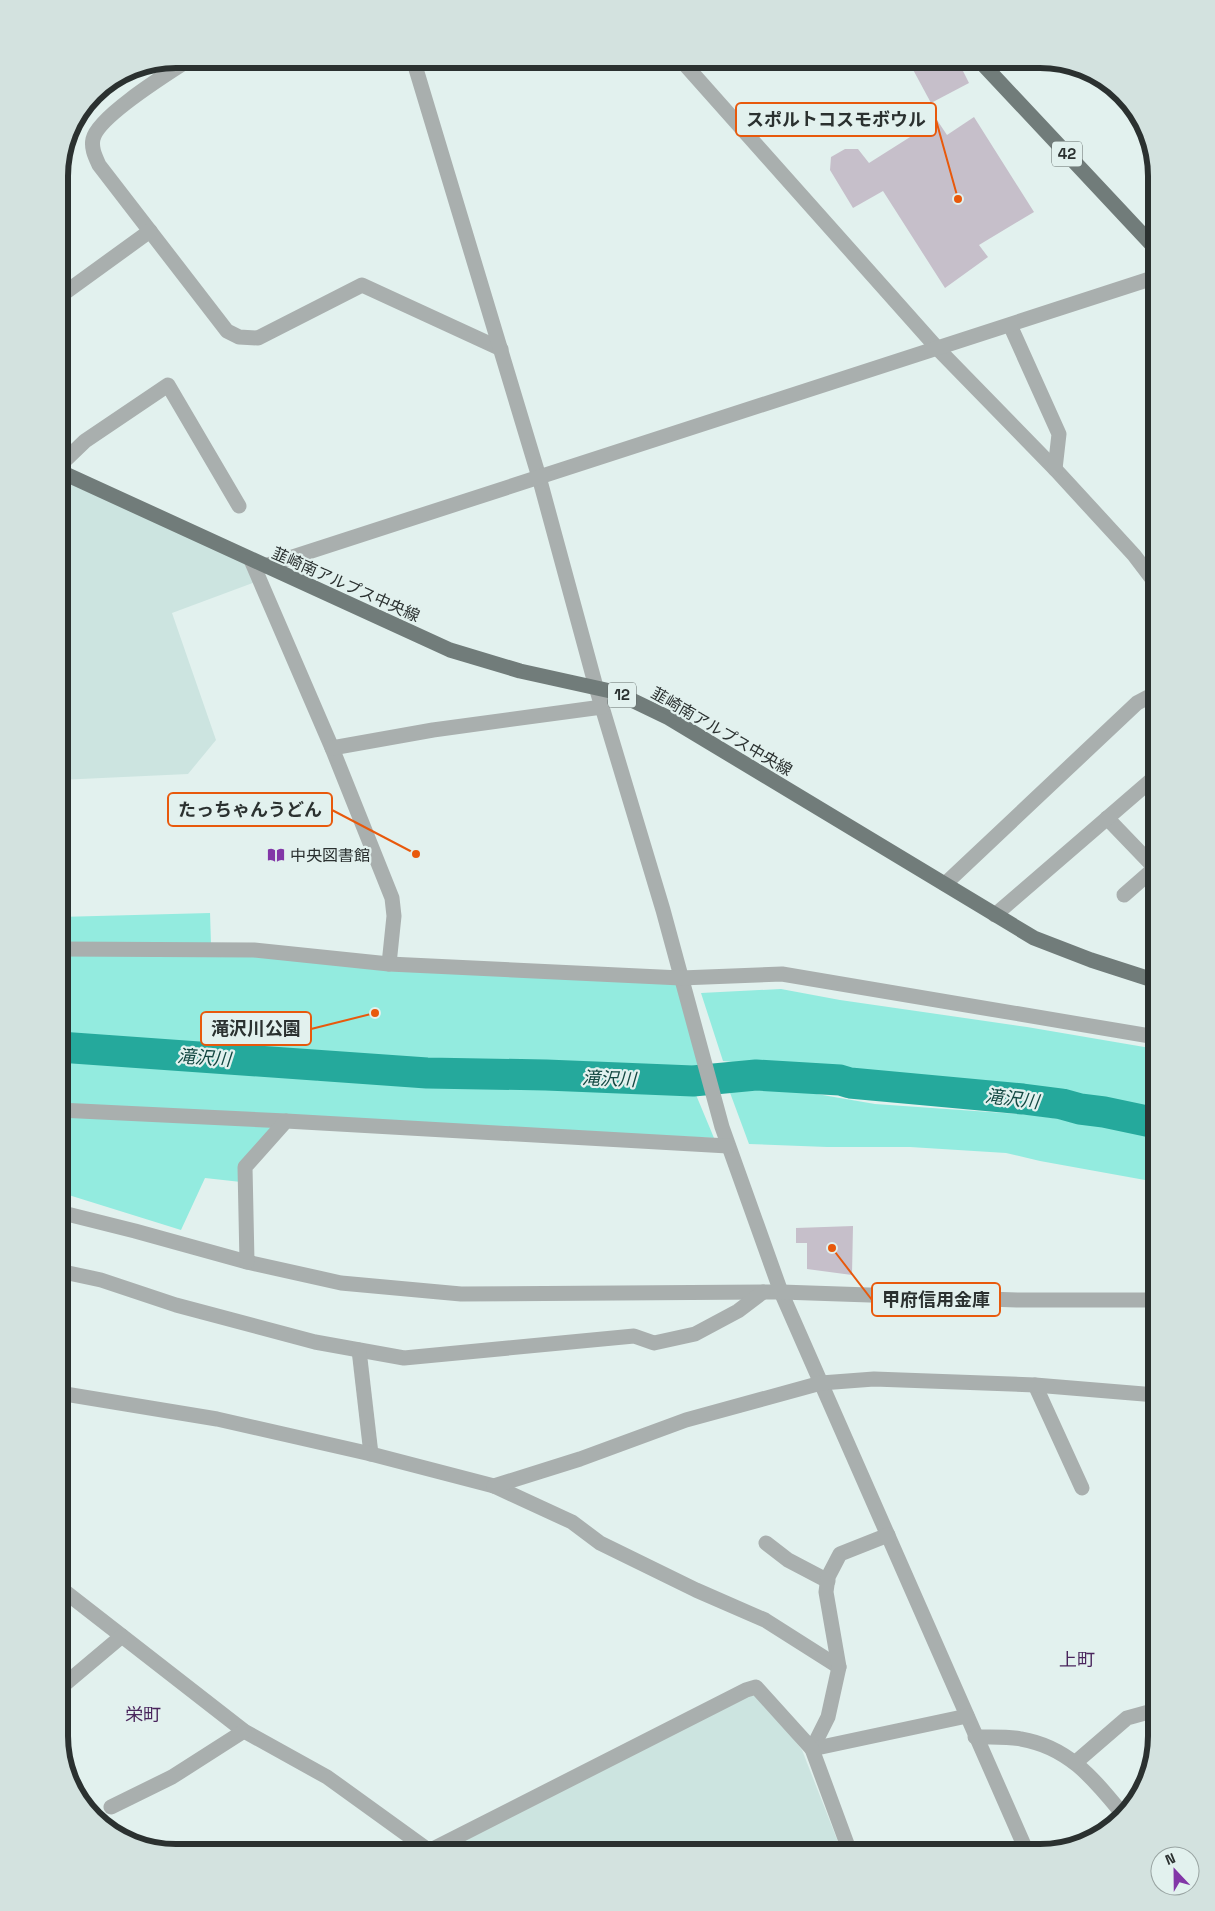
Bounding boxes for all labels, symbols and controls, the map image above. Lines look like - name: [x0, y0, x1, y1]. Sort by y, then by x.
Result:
- callout: スポルトコスモボウル: [736, 103, 936, 136]
- text: スポルトコスモボウル: [746, 108, 926, 131]
- road number: 42: [1052, 142, 1082, 166]
- street label: 韮崎南アルプス中央線: [269, 542, 423, 627]
- road number: 12: [608, 682, 636, 708]
- street label: 韮崎南アルプス中央線: [647, 682, 796, 780]
- callout: たっちゃんうどん: [168, 793, 332, 826]
- text: たっちゃんうどん: [178, 798, 322, 821]
- library icon: 中央図書館: [266, 845, 286, 865]
- place label: 中央図書館: [290, 845, 370, 866]
- callout: 滝沢川公園: [201, 1012, 311, 1045]
- text: 滝沢川公園: [211, 1017, 301, 1040]
- water label: 滝沢川: [176, 1044, 234, 1071]
- water label: 滝沢川: [582, 1066, 638, 1091]
- water label: 滝沢川: [984, 1084, 1042, 1113]
- callout: 甲府信用金庫: [872, 1283, 1000, 1316]
- text: 甲府信用金庫: [882, 1288, 990, 1311]
- district label: 上町: [1059, 1648, 1095, 1671]
- district label: 栄町: [125, 1703, 161, 1726]
- north arrow: [1150, 1846, 1200, 1896]
- text: N: [1162, 1849, 1178, 1869]

